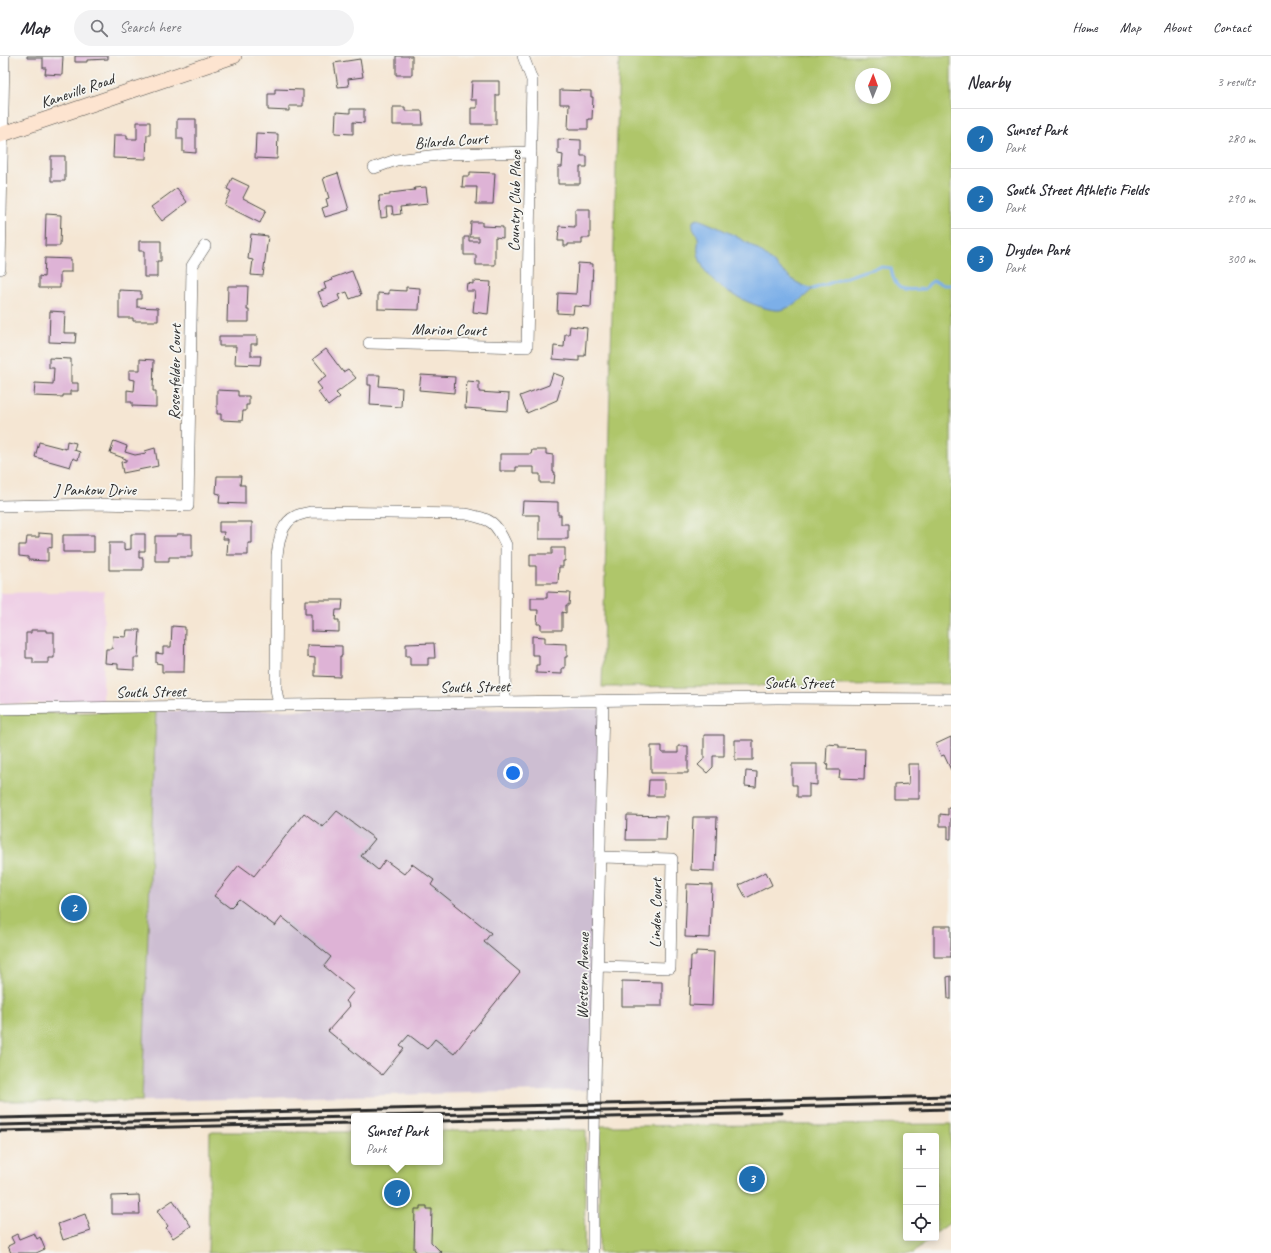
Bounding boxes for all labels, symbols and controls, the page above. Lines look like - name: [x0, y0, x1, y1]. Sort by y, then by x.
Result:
- search box: [74, 10, 354, 46]
- text: Map: [20, 16, 50, 40]
- icon: search: [88, 17, 110, 39]
- text: Search here: [120, 18, 181, 37]
- text: Home: [1072, 19, 1098, 36]
- text: Map: [1120, 19, 1141, 36]
- text: About: [1163, 19, 1191, 36]
- text: Contact: [1213, 19, 1251, 36]
- street label: Kaneville Road: [38, 68, 119, 113]
- north arrow: [855, 68, 891, 104]
- text: Nearby: [967, 72, 1010, 93]
- text: 3 results: [1217, 74, 1255, 90]
- text: Sunset Park: [1005, 121, 1067, 140]
- street label: Bilarda Court: [414, 128, 490, 154]
- text: 1: [977, 131, 983, 147]
- text: 280 m: [1227, 131, 1255, 147]
- text: Park: [1005, 140, 1026, 156]
- street label: Country Club Place: [504, 148, 526, 252]
- text: South Street Athletic Fields: [1005, 181, 1149, 200]
- text: 2: [977, 191, 983, 207]
- text: 290 m: [1227, 191, 1255, 207]
- text: Park: [1005, 200, 1026, 216]
- text: Dryden Park: [1005, 241, 1069, 260]
- text: 3: [977, 251, 983, 267]
- text: 300 m: [1227, 251, 1255, 267]
- text: Park: [1005, 260, 1026, 276]
- street label: Marion Court: [412, 319, 488, 341]
- street label: Rosenfelder Court: [164, 322, 186, 420]
- street label: J Pankow Drive: [53, 480, 138, 500]
- street label: South Street: [764, 673, 836, 693]
- street label: South Street: [440, 676, 512, 698]
- street label: South Street: [116, 681, 188, 703]
- your location: [503, 763, 523, 783]
- street label: Linden Court: [645, 876, 667, 948]
- pin: 2: [61, 893, 87, 923]
- street label: Western Avenue: [572, 931, 594, 1019]
- popup: [351, 1113, 443, 1165]
- text: Sunset Park: [366, 1122, 428, 1141]
- map controls: [903, 1133, 939, 1241]
- button: +: [903, 1133, 939, 1169]
- text: Park: [366, 1141, 387, 1157]
- pin: 3: [739, 1164, 765, 1194]
- button: −: [903, 1169, 939, 1205]
- pin: 1: [384, 1178, 410, 1208]
- button: locate: [903, 1205, 939, 1241]

